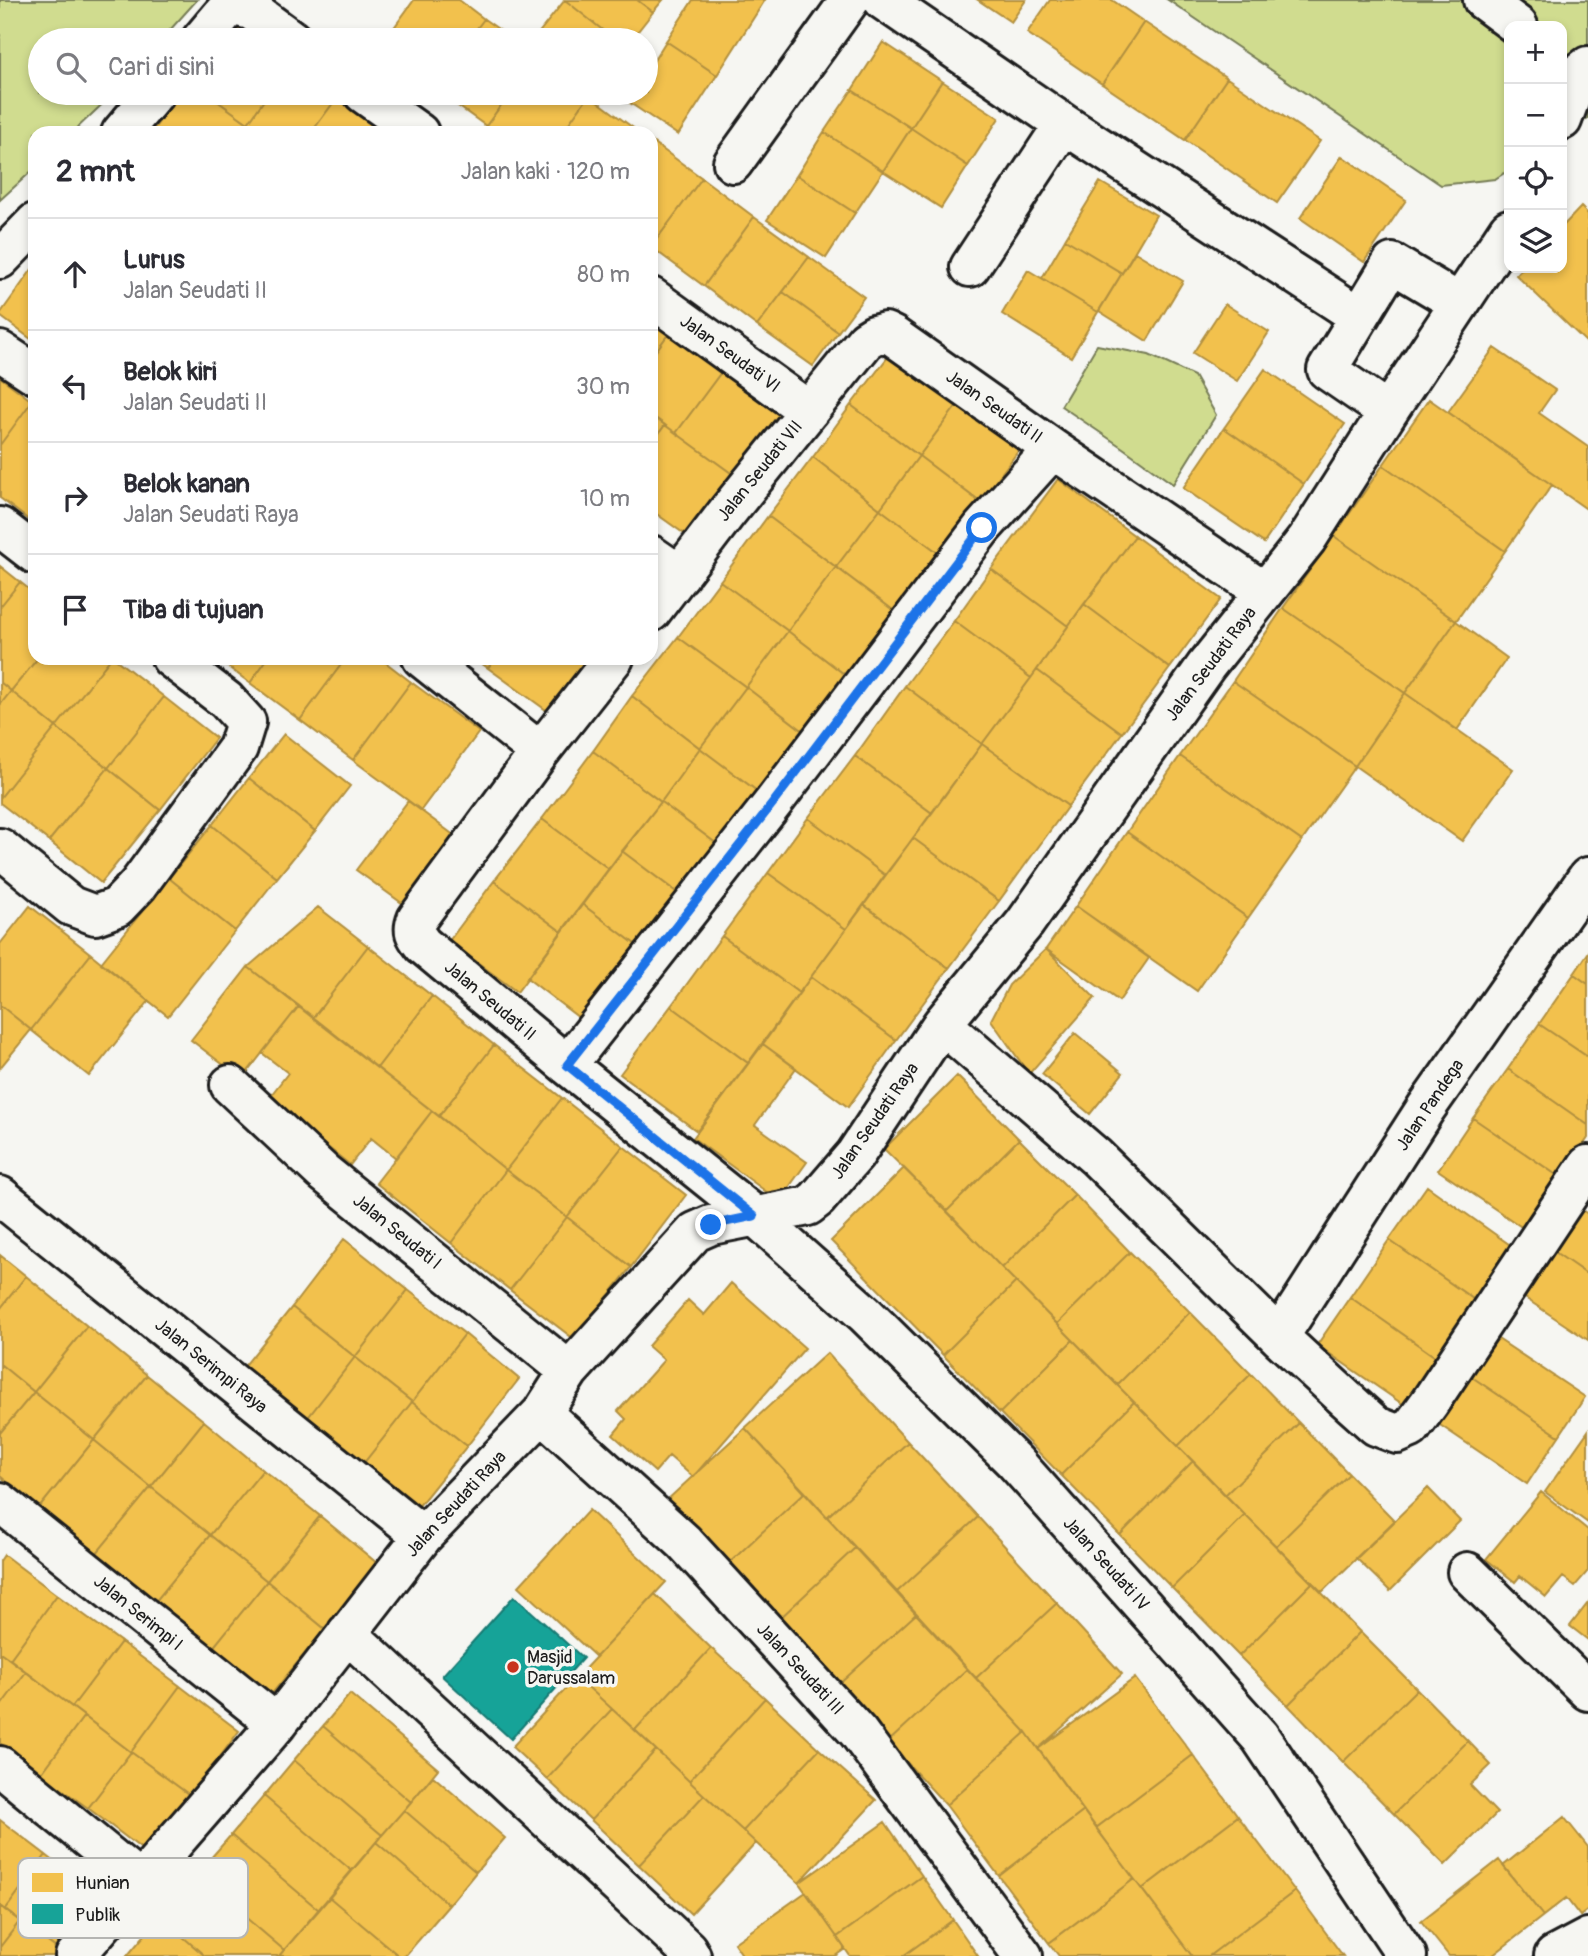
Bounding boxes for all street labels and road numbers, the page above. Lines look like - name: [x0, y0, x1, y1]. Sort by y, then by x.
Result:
- street label: Jalan Seudati VI: [675, 310, 785, 398]
- street label: Jalan Seudati II: [941, 365, 1047, 449]
- street label: Jalan Seudati VII: [712, 416, 808, 526]
- street label: Jalan Seudati Raya: [1160, 602, 1262, 726]
- street label: Jalan Seudati II: [439, 956, 541, 1046]
- street label: Jalan Pandega: [1391, 1055, 1469, 1155]
- street label: Jalan Seudati Raya: [826, 1058, 924, 1184]
- street label: Jalan Seudati I: [348, 1189, 446, 1275]
- street label: Jalan Serimpi Raya: [150, 1314, 272, 1418]
- street label: Jalan Seudati Raya: [401, 1446, 511, 1562]
- street label: Jalan Seudati IV: [1058, 1512, 1154, 1616]
- street label: Jalan Serimpi I: [89, 1570, 187, 1656]
- street label: Jalan Seudati III: [751, 1618, 849, 1720]

